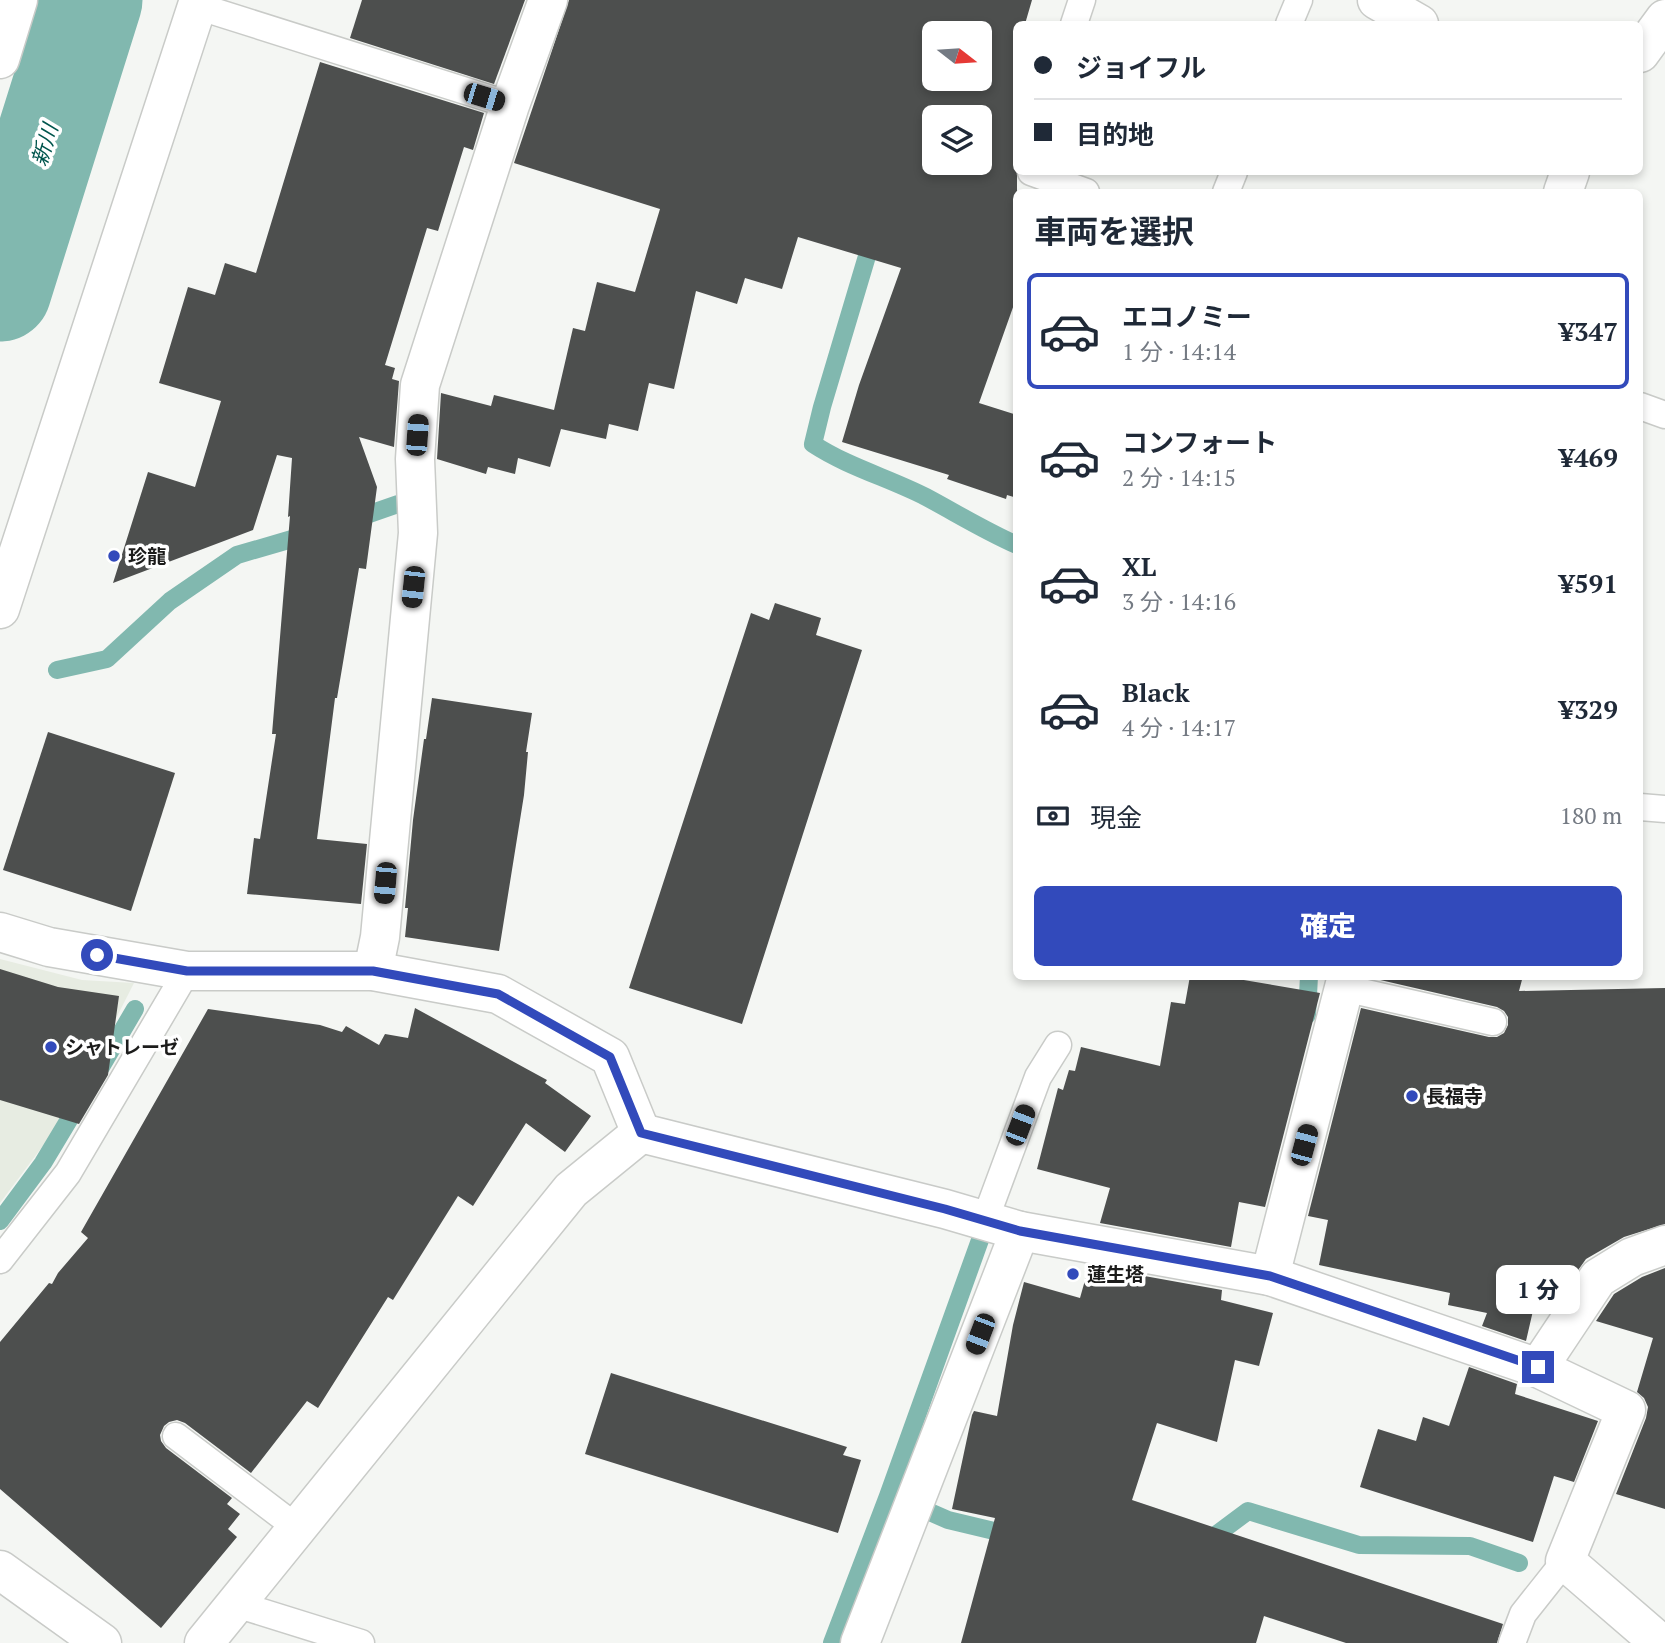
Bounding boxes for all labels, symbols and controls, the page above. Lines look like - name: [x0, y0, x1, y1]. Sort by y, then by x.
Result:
- north arrow: [922, 21, 992, 91]
- map controls: [922, 21, 992, 175]
- text: ジョイフル: [1076, 50, 1206, 84]
- car: [461, 81, 508, 113]
- button: layers: [922, 105, 992, 175]
- text: 目的地: [1076, 117, 1154, 151]
- water label: 新川: [25, 119, 64, 169]
- text: 車両を選択: [1034, 210, 1194, 252]
- text: エコノミー: [1122, 299, 1252, 333]
- icon: car: [1038, 300, 1101, 363]
- text: ¥347: [1559, 314, 1618, 348]
- text: 1 分 · 14:14: [1122, 336, 1236, 367]
- car: [406, 413, 429, 457]
- text: コンフォート: [1122, 425, 1277, 459]
- icon: car: [1038, 426, 1101, 489]
- text: ¥469: [1559, 440, 1618, 474]
- text: 2 分 · 14:15: [1122, 462, 1236, 493]
- place label: 珍龍: [128, 543, 166, 568]
- marker: 珍龍: [106, 548, 122, 564]
- text: XL: [1122, 549, 1156, 583]
- icon: car: [1038, 552, 1101, 615]
- car: [401, 565, 426, 609]
- text: ¥591: [1559, 566, 1618, 600]
- text: 3 分 · 14:16: [1122, 586, 1236, 617]
- text: Black: [1122, 675, 1190, 709]
- icon: car: [1038, 678, 1101, 741]
- text: ¥329: [1559, 692, 1618, 726]
- text: 4 分 · 14:17: [1122, 712, 1236, 743]
- icon: cash: [1034, 797, 1072, 835]
- text: 現金: [1090, 800, 1142, 834]
- text: 180 m: [1560, 800, 1622, 831]
- car: [373, 861, 398, 905]
- button: 確定: [1034, 886, 1622, 966]
- route start: [81, 939, 113, 971]
- place label: シャトレーゼ: [65, 1034, 179, 1059]
- marker: シャトレーゼ: [43, 1039, 59, 1055]
- place label: 長福寺: [1426, 1083, 1483, 1108]
- marker: 長福寺: [1404, 1088, 1420, 1104]
- car: [1003, 1102, 1038, 1148]
- car: [1289, 1122, 1320, 1168]
- place label: 蓮生塔: [1087, 1261, 1144, 1286]
- marker: 蓮生塔: [1065, 1266, 1081, 1282]
- callout: 1 分: [1496, 1266, 1580, 1314]
- text: 1 分: [1517, 1274, 1559, 1305]
- car: [963, 1311, 998, 1357]
- route end: [1522, 1351, 1554, 1383]

